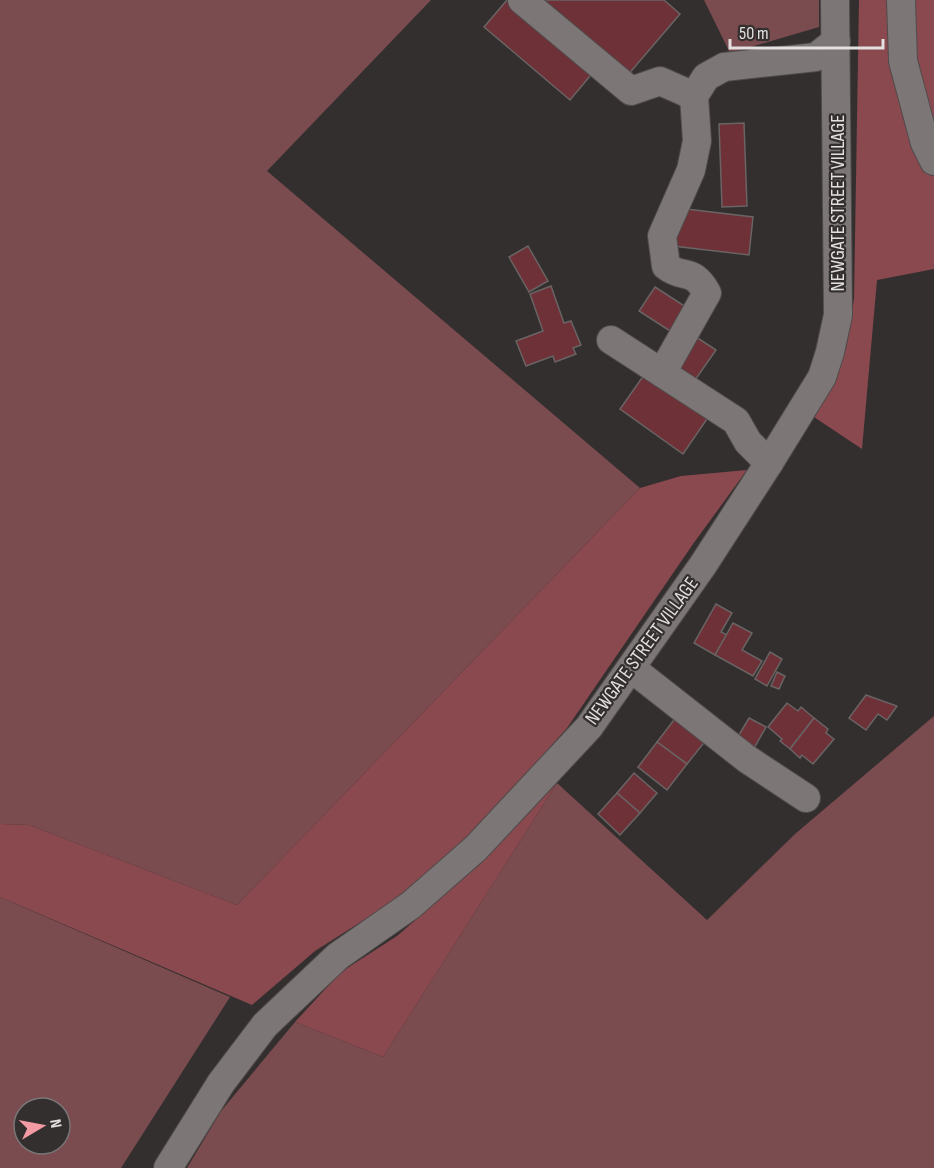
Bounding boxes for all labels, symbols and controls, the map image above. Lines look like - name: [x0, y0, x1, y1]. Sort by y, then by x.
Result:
- scale bar: [730, 12, 883, 50]
- text: 50 m: [739, 23, 769, 44]
- street label: NEWGATE STREET VILLAGE: [826, 115, 850, 291]
- street label: NEWGATE STREET VILLAGE: [580, 572, 704, 730]
- north arrow: [12, 1096, 72, 1156]
- text: N: [45, 1118, 65, 1130]

